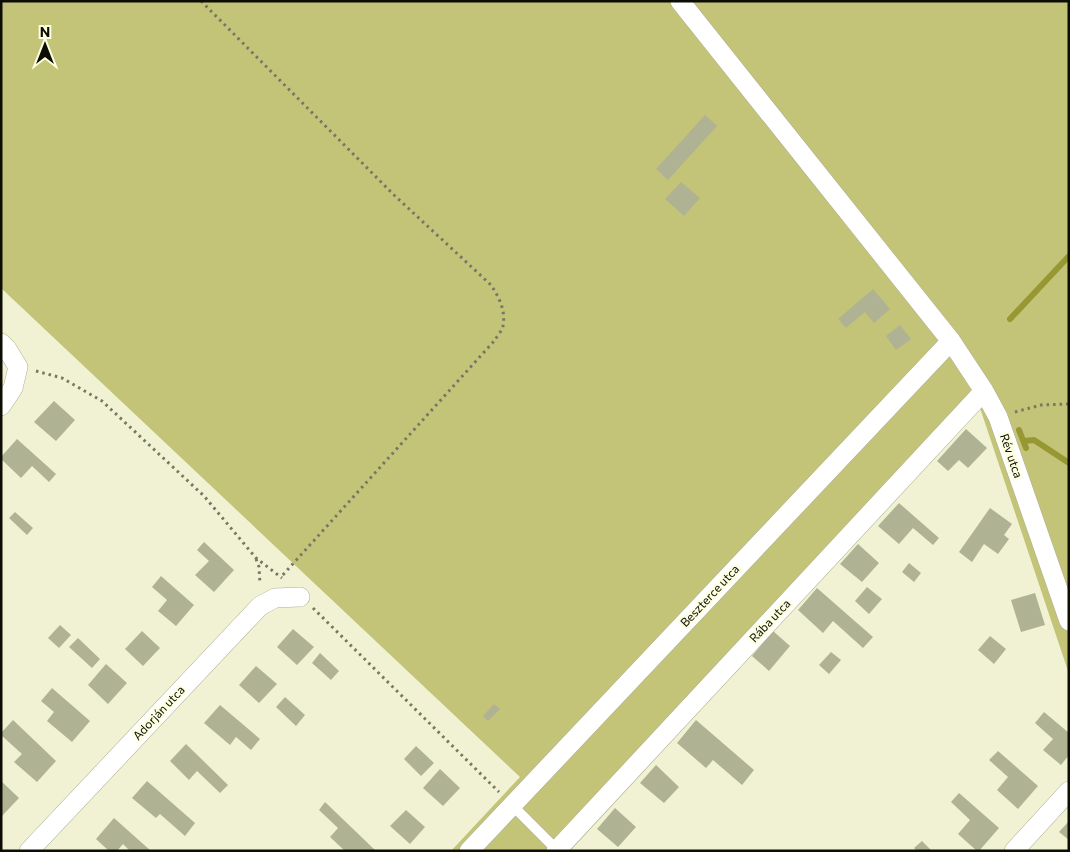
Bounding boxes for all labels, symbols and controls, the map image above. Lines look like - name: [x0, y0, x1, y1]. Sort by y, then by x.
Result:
- north arrow: [20, 20, 70, 70]
- text: N: [40, 23, 50, 40]
- street label: Rév utca: [998, 432, 1026, 480]
- street label: Beszterce utca: [677, 561, 742, 629]
- street label: Rába utca: [746, 596, 793, 645]
- street label: Adorján utca: [130, 682, 187, 742]

